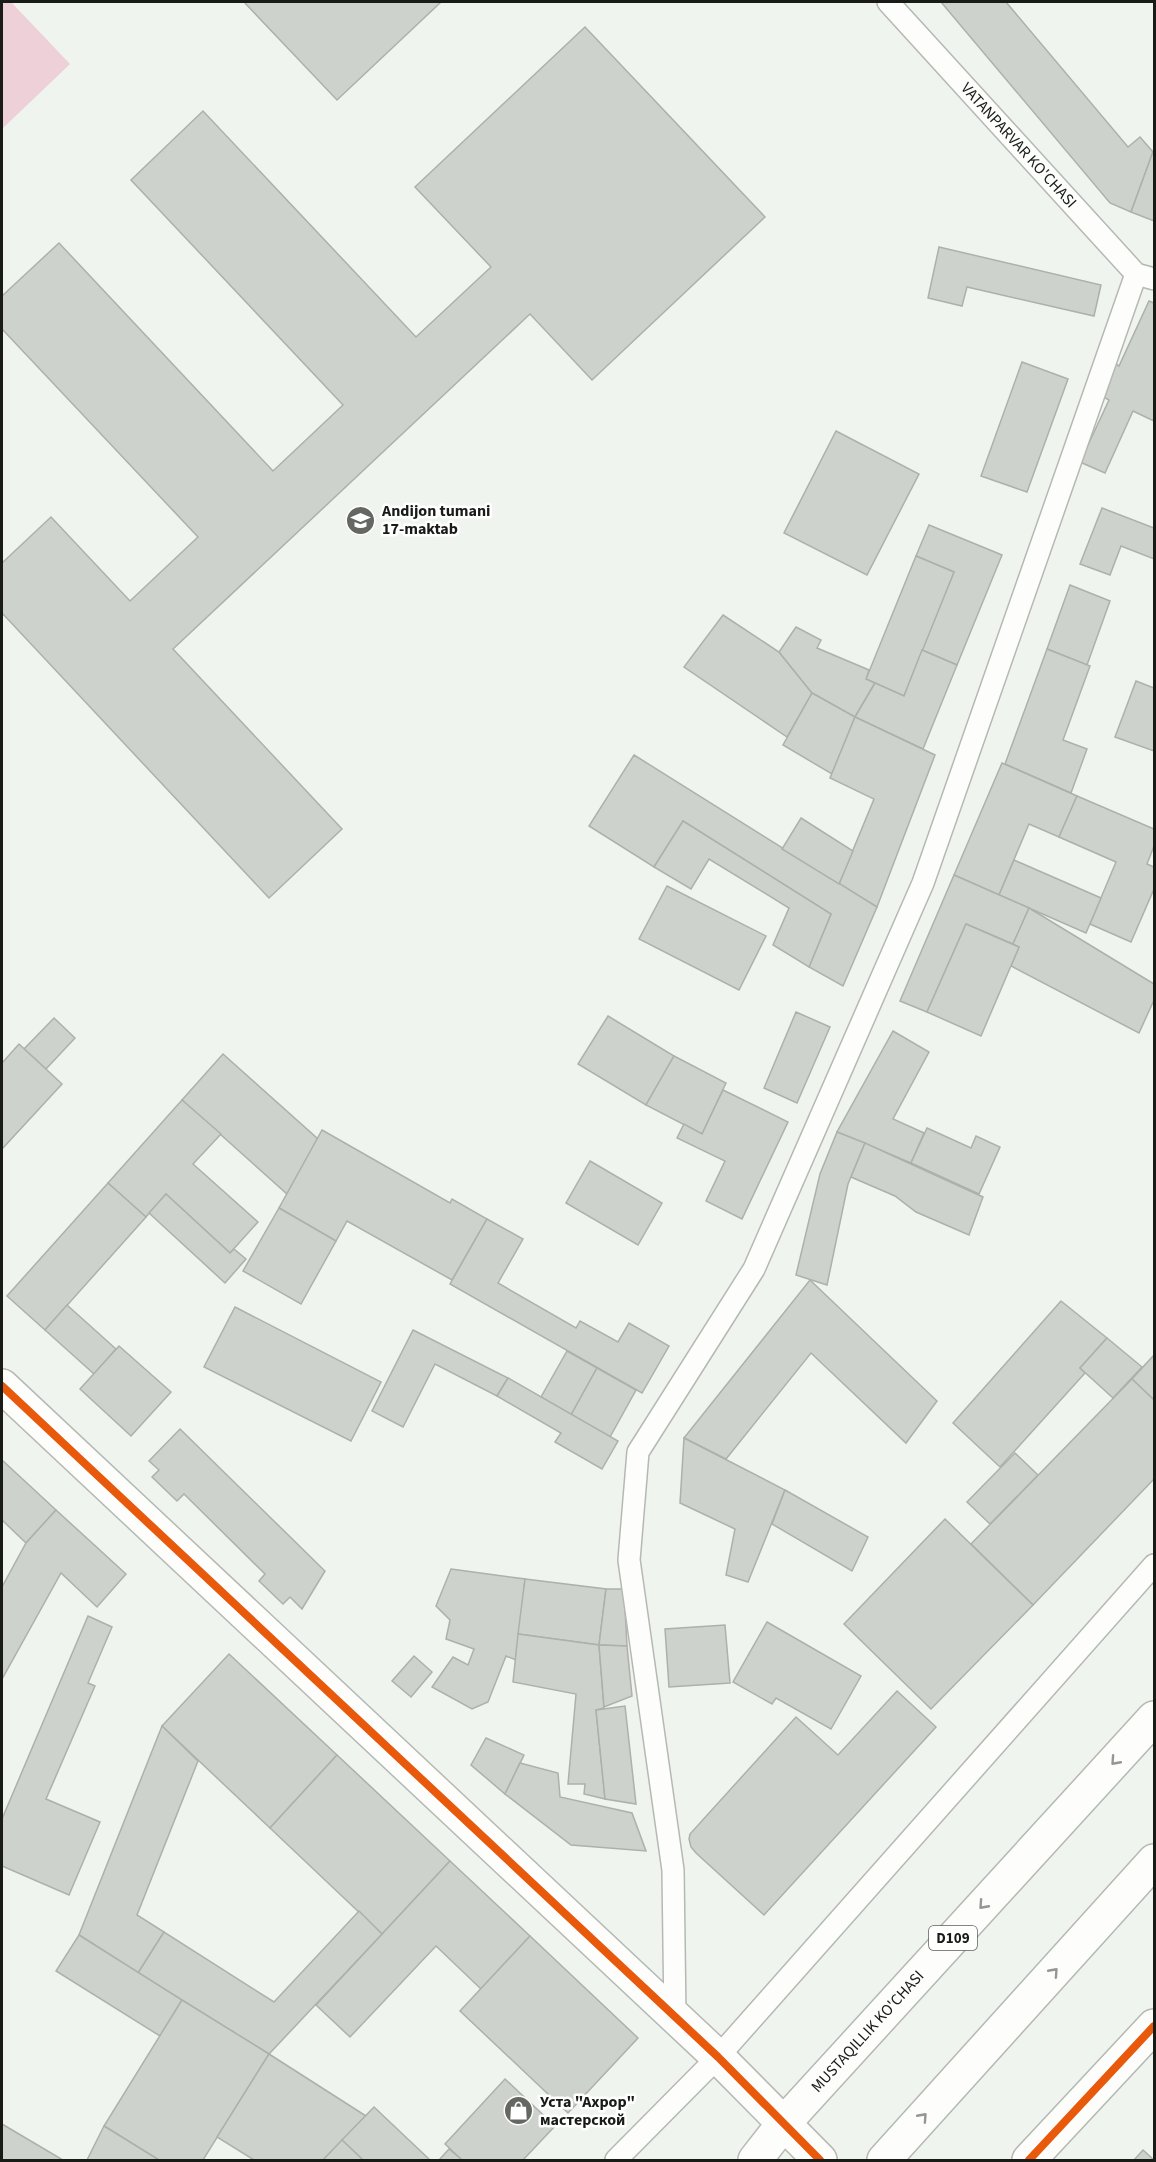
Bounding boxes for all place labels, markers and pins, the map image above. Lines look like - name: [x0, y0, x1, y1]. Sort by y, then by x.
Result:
- place label: Andijon tumani 17-maktab: [381, 500, 491, 540]
- school or university icon: Andijon tumani 17-maktab: [345, 504, 377, 536]
- place label: Уста "Ахрор" мастерской: [540, 2091, 635, 2131]
- shop icon: Уста "Ахрор" мастерской: [503, 2095, 535, 2127]

